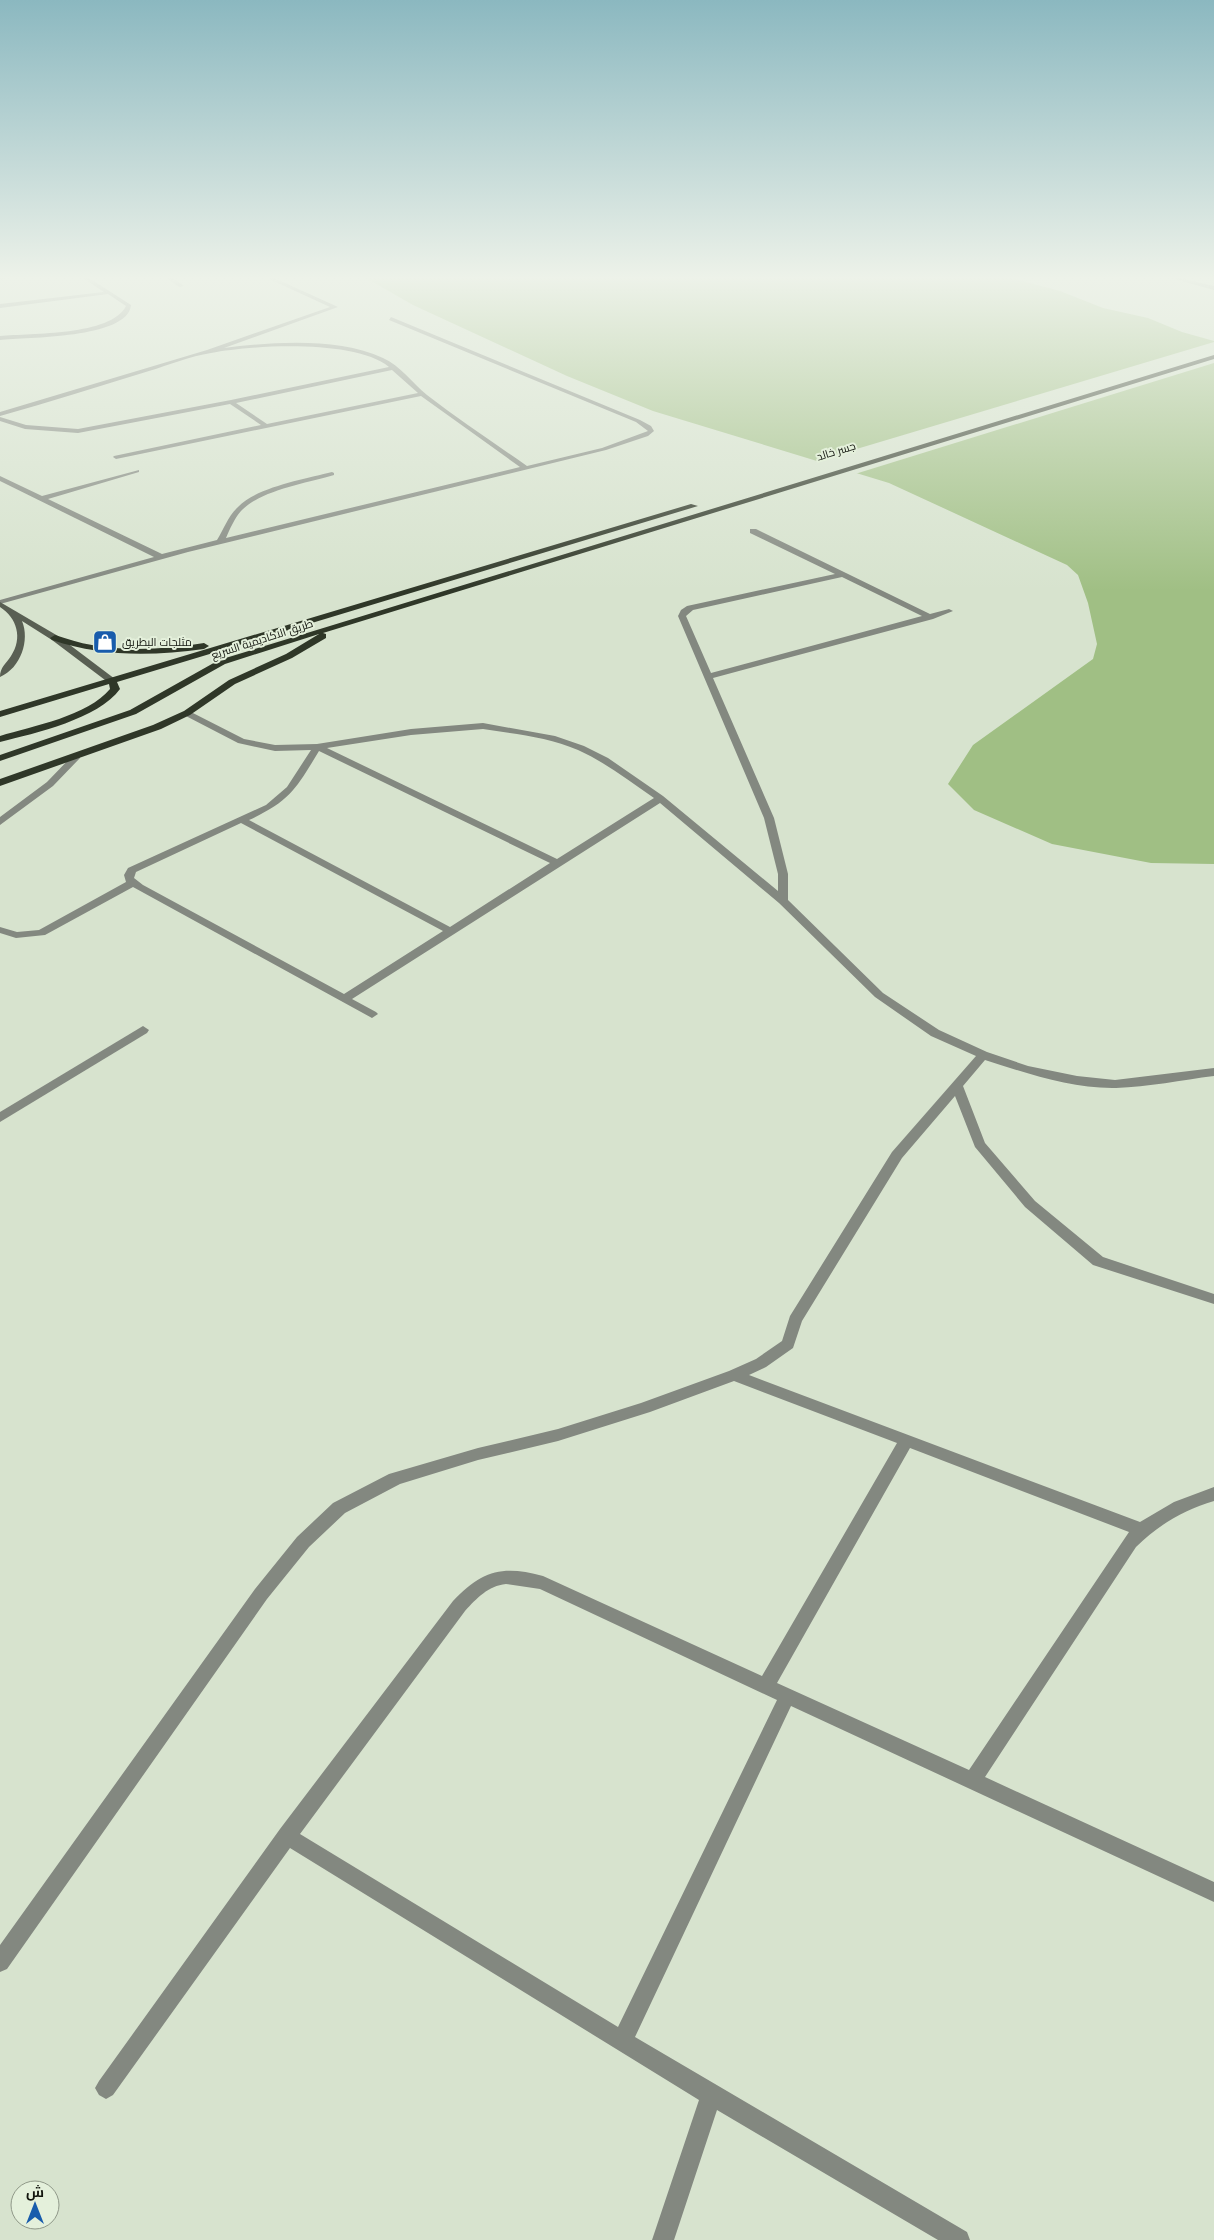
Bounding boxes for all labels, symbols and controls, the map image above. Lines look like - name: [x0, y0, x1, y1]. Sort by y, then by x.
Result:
- street label: جسر خالد: [815, 438, 857, 464]
- street label: طريق الاكاديمية السريع: [209, 616, 315, 663]
- shop icon: مثلجات البطريق: [92, 629, 118, 655]
- place label: مثلجات البطريق: [122, 635, 192, 649]
- north arrow: [10, 2180, 60, 2230]
- text: ش: [26, 2183, 44, 2201]

